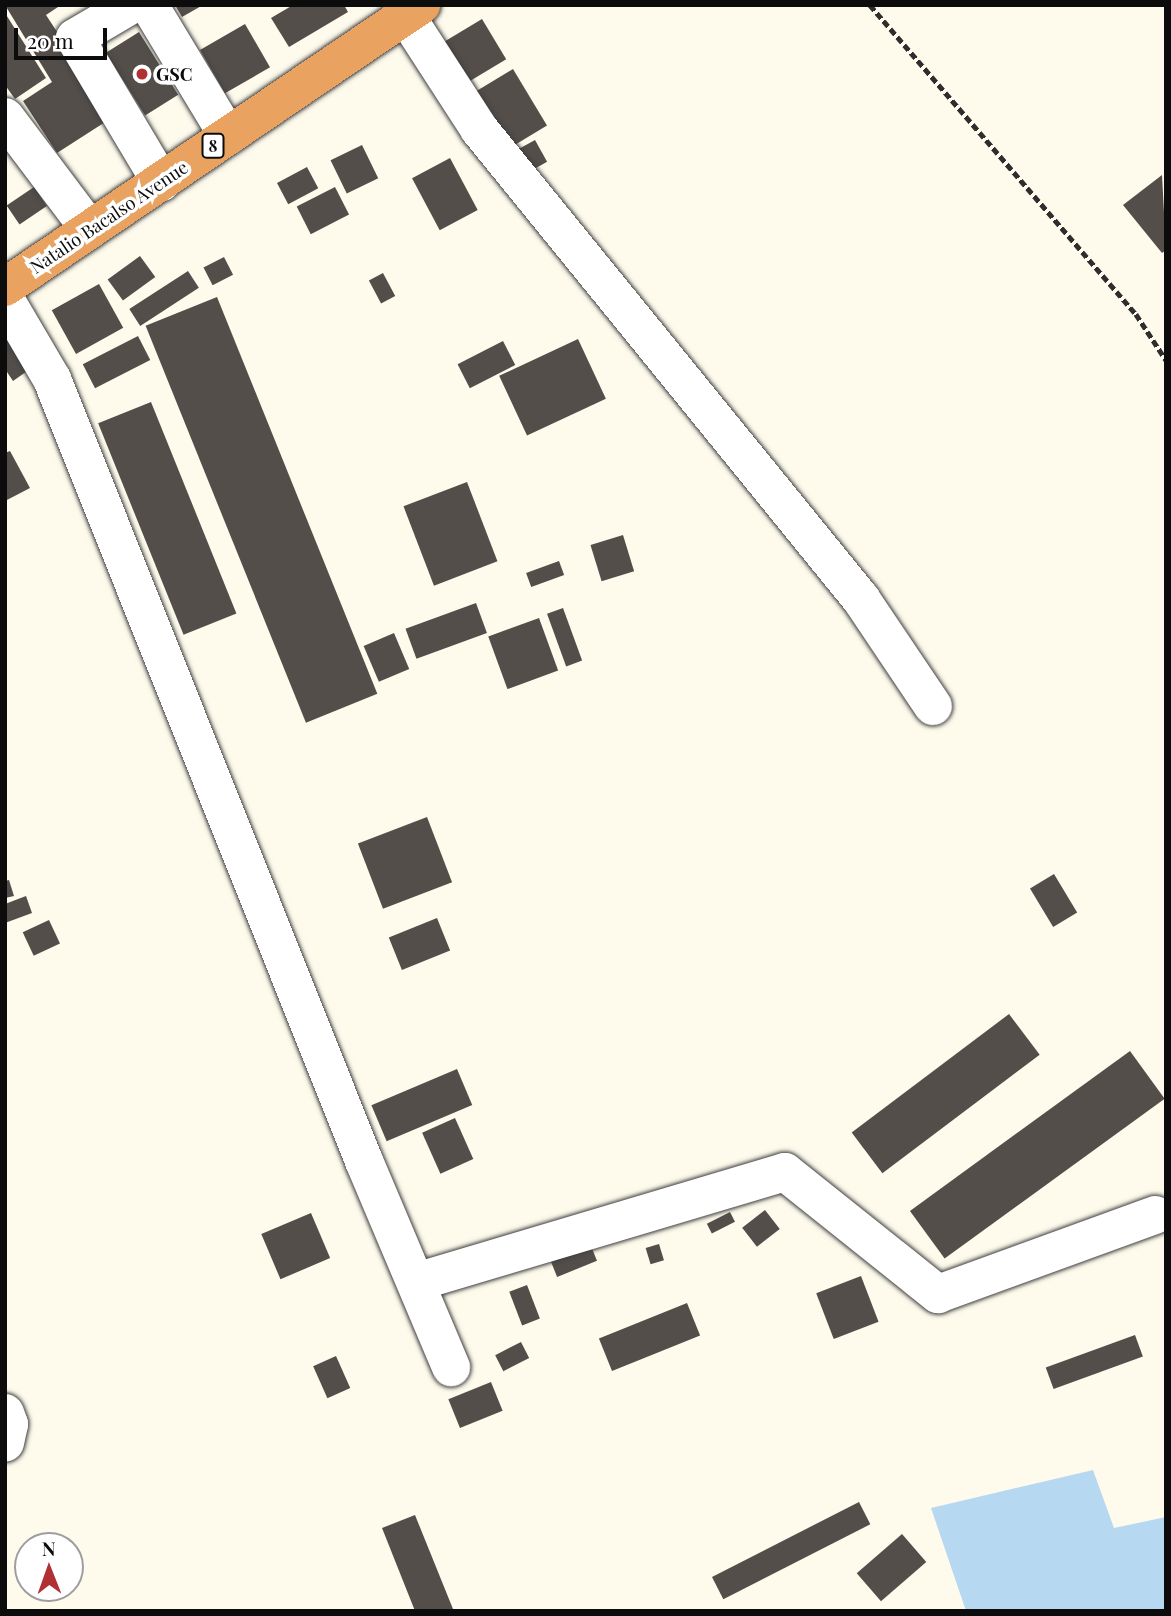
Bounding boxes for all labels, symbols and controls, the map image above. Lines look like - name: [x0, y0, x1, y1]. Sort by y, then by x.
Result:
- scale bar: [18, 14, 110, 58]
- text: 20 m: [27, 26, 74, 54]
- place label: GSC: [156, 63, 192, 85]
- marker: GSC: [134, 66, 150, 82]
- road number: 8: [201, 134, 225, 158]
- street label: Natalio Bacalso Avenue: [26, 156, 192, 278]
- north arrow: [14, 1532, 84, 1602]
- text: N: [42, 1535, 56, 1561]

